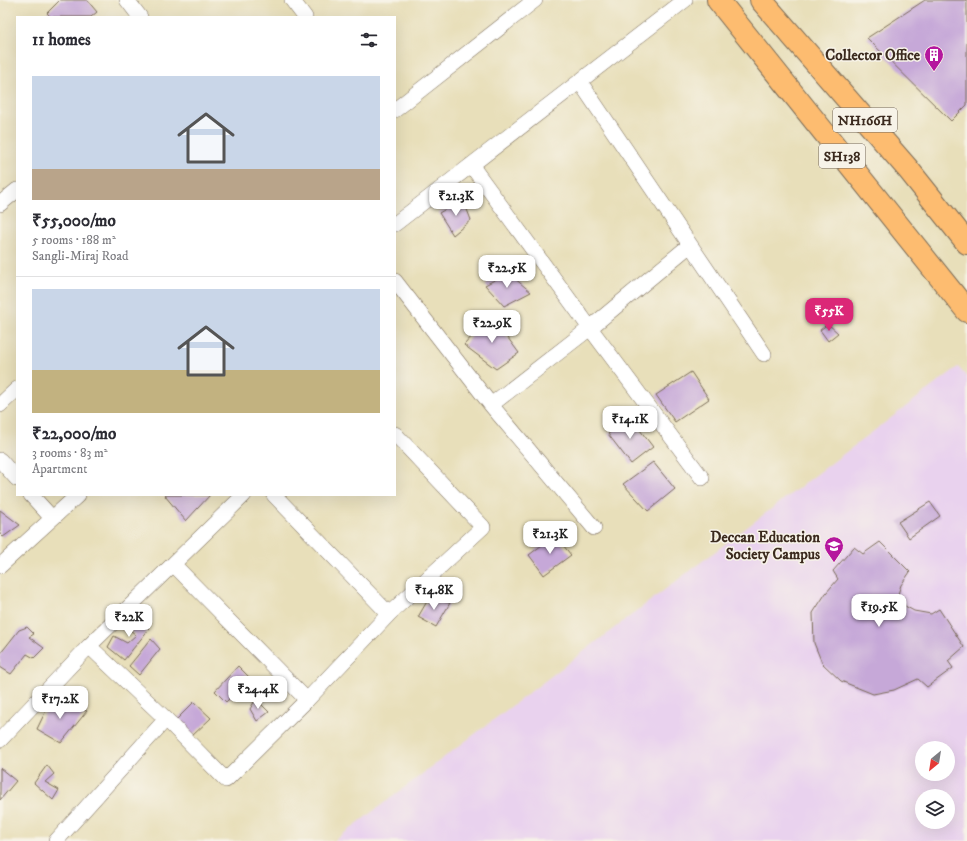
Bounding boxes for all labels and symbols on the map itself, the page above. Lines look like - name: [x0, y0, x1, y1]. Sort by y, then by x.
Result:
- building icon: Collector Office: [923, 44, 945, 72]
- place label: Collector Office: [825, 46, 921, 65]
- road number: NH166H: [833, 108, 897, 132]
- road number: SH138: [819, 144, 865, 168]
- pin: ₹21.3K: [423, 183, 489, 217]
- pin: ₹22.5K: [474, 255, 540, 289]
- pin: ₹55K: [805, 298, 853, 332]
- pin: ₹22.9K: [459, 310, 525, 344]
- pin: ₹14.1K: [597, 406, 663, 440]
- pin: ₹21.3K: [517, 521, 583, 555]
- place label: Deccan Education Society Campus: [710, 528, 820, 564]
- school or university icon: Deccan Education Society Campus: [823, 535, 845, 563]
- pin: ₹14.8K: [401, 577, 467, 611]
- pin: ₹19.5K: [846, 594, 912, 628]
- pin: ₹22K: [105, 604, 153, 638]
- pin: ₹24.4K: [225, 676, 291, 710]
- pin: ₹17.2K: [27, 686, 93, 720]
- north arrow: [915, 741, 955, 781]

